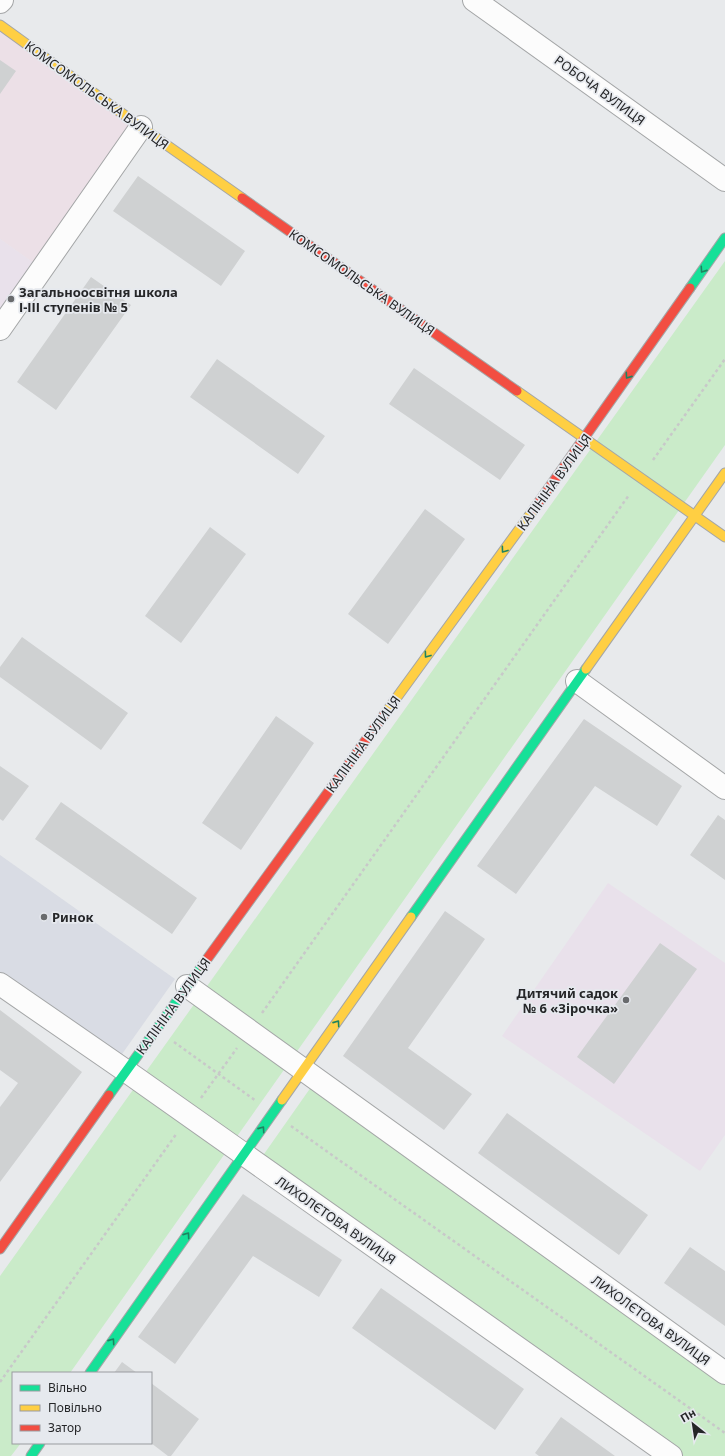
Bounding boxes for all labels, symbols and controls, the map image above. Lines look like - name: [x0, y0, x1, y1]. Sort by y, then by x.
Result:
- street label: КОМСОМОЛЬСЬКА ВУЛИЦЯ: [21, 37, 173, 153]
- street label: РОБОЧА ВУЛИЦЯ: [551, 51, 649, 129]
- street label: КОМСОМОЛЬСЬКА ВУЛИЦЯ: [286, 225, 438, 339]
- one-way arrow: [701, 265, 708, 272]
- place label: Загальноосвітня школа І-ІІІ ступенів № 5: [19, 283, 178, 316]
- marker: Загальноосвітня школа І-ІІІ ступенів № 5: [6, 294, 16, 304]
- one-way arrow: [626, 372, 633, 379]
- street label: КАЛІНІНА ВУЛИЦЯ: [513, 430, 595, 534]
- one-way arrow: [502, 546, 509, 553]
- one-way arrow: [425, 651, 432, 658]
- street label: КАЛІНІНА ВУЛИЦЯ: [322, 692, 404, 796]
- place label: Ринок: [52, 908, 93, 926]
- marker: Ринок: [39, 912, 49, 922]
- street label: КАЛІНІНА ВУЛИЦЯ: [132, 954, 214, 1058]
- place label: Дитячий садок № 6 «Зірочка»: [517, 984, 618, 1017]
- marker: Дитячий садок № 6 «Зірочка»: [621, 995, 631, 1005]
- one-way arrow: [332, 1020, 339, 1027]
- one-way arrow: [257, 1126, 265, 1133]
- street label: ЛИХОЛЄТОВА ВУЛИЦЯ: [272, 1172, 400, 1268]
- one-way arrow: [182, 1232, 190, 1239]
- street label: ЛИХОЛЄТОВА ВУЛИЦЯ: [588, 1271, 714, 1369]
- one-way arrow: [107, 1338, 115, 1345]
- legend: [12, 1372, 152, 1444]
- text: Вільно: [48, 1379, 87, 1396]
- text: Повільно: [48, 1399, 102, 1416]
- north arrow: [673, 1404, 713, 1444]
- text: Пн: [677, 1405, 698, 1425]
- text: Затор: [48, 1419, 81, 1436]

